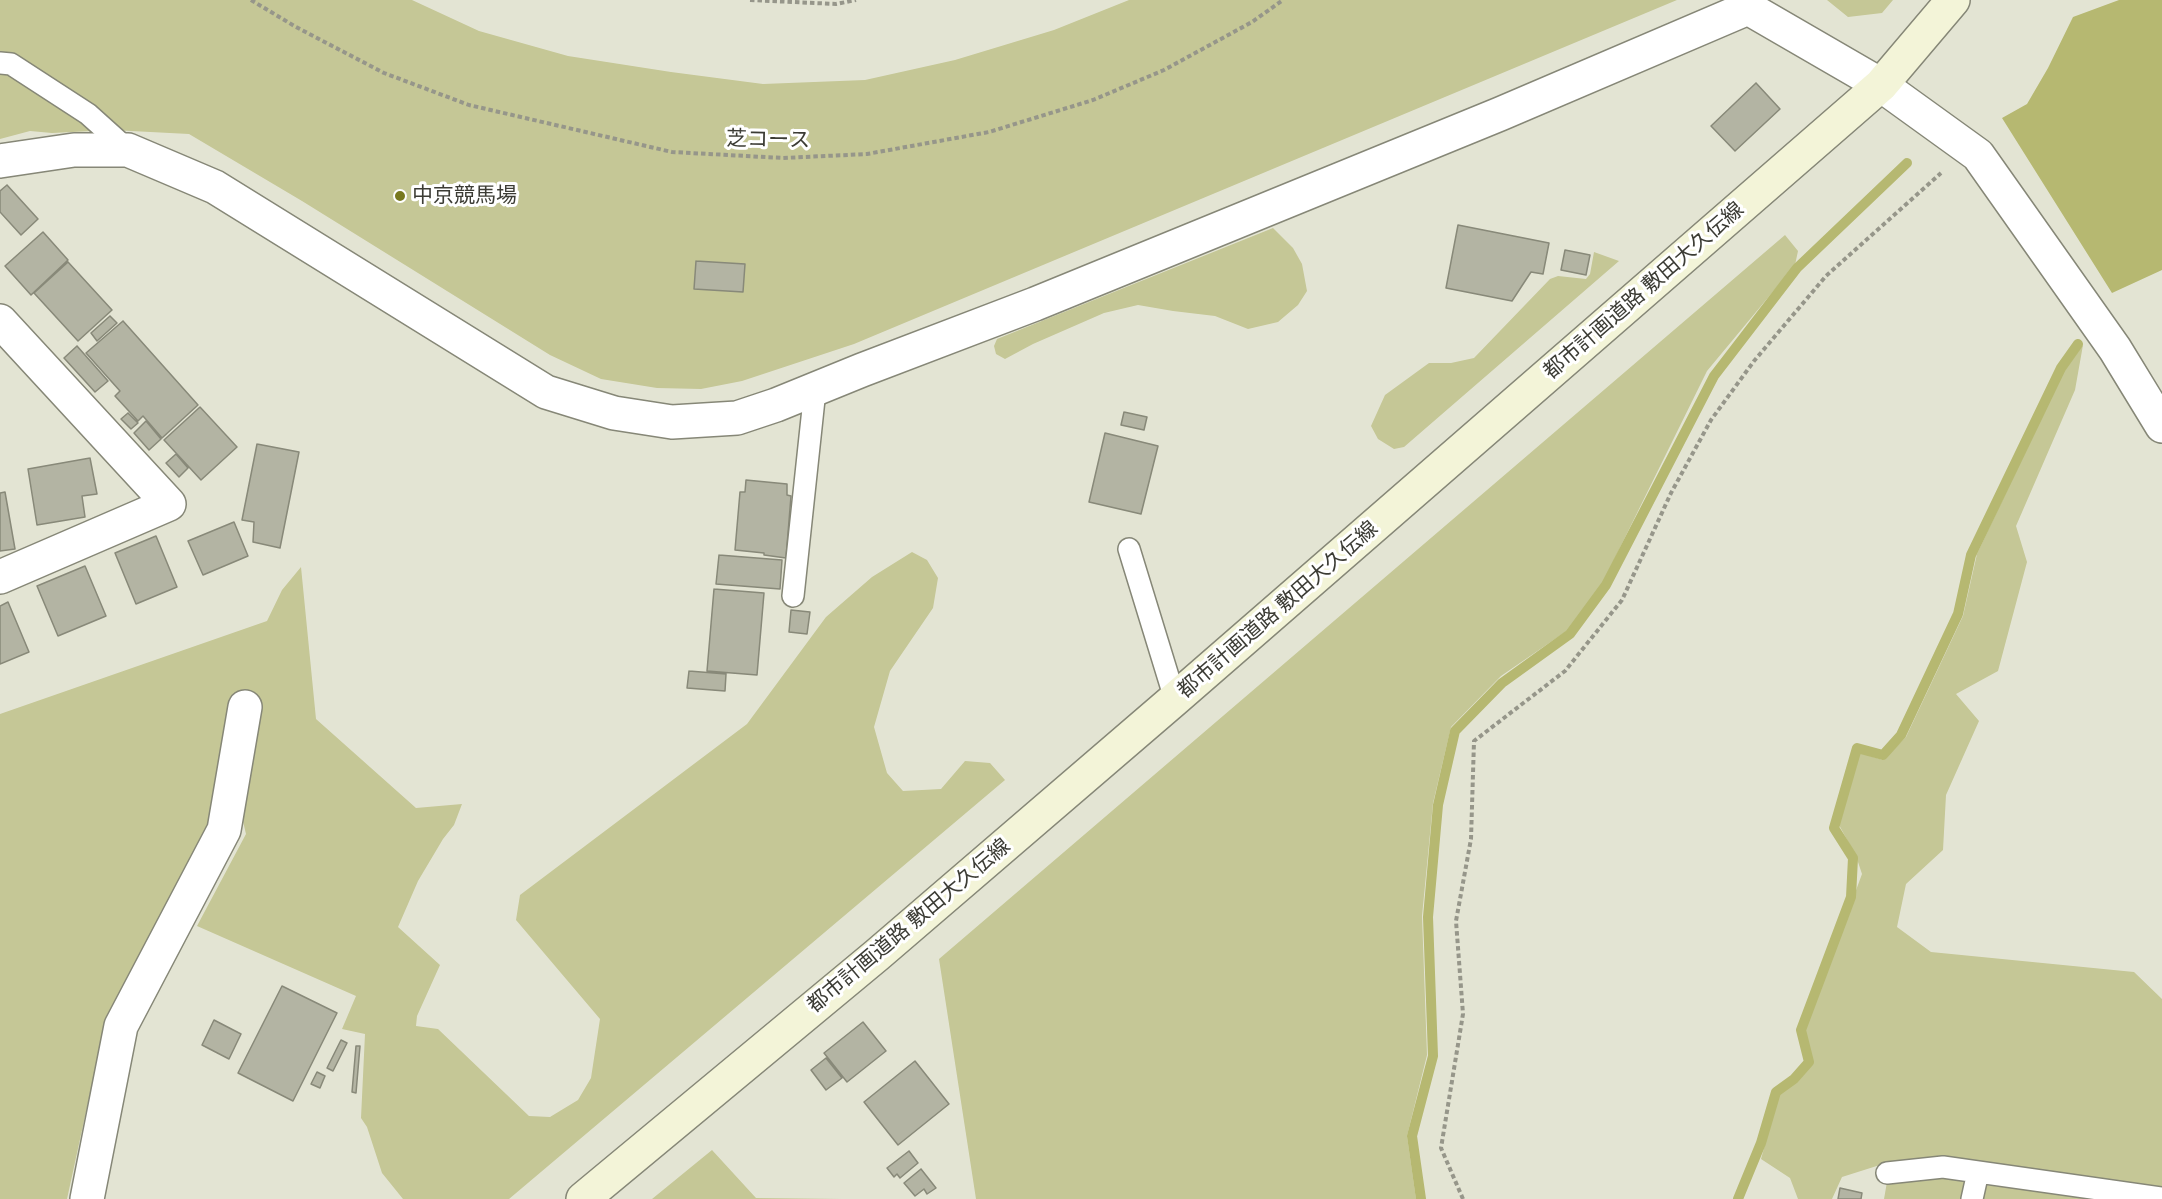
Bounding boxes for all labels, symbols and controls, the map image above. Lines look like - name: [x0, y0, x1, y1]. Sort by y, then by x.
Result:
- street label: 芝コース: [726, 127, 810, 153]
- place label: 中京競馬場: [412, 183, 517, 209]
- marker: 中京競馬場: [393, 189, 407, 203]
- street label: 都市計画道路 敷田大久伝線: [1539, 197, 1749, 385]
- street label: 都市計画道路 敷田大久伝線: [1173, 516, 1383, 704]
- street label: 都市計画道路 敷田大久伝線: [803, 834, 1015, 1018]

